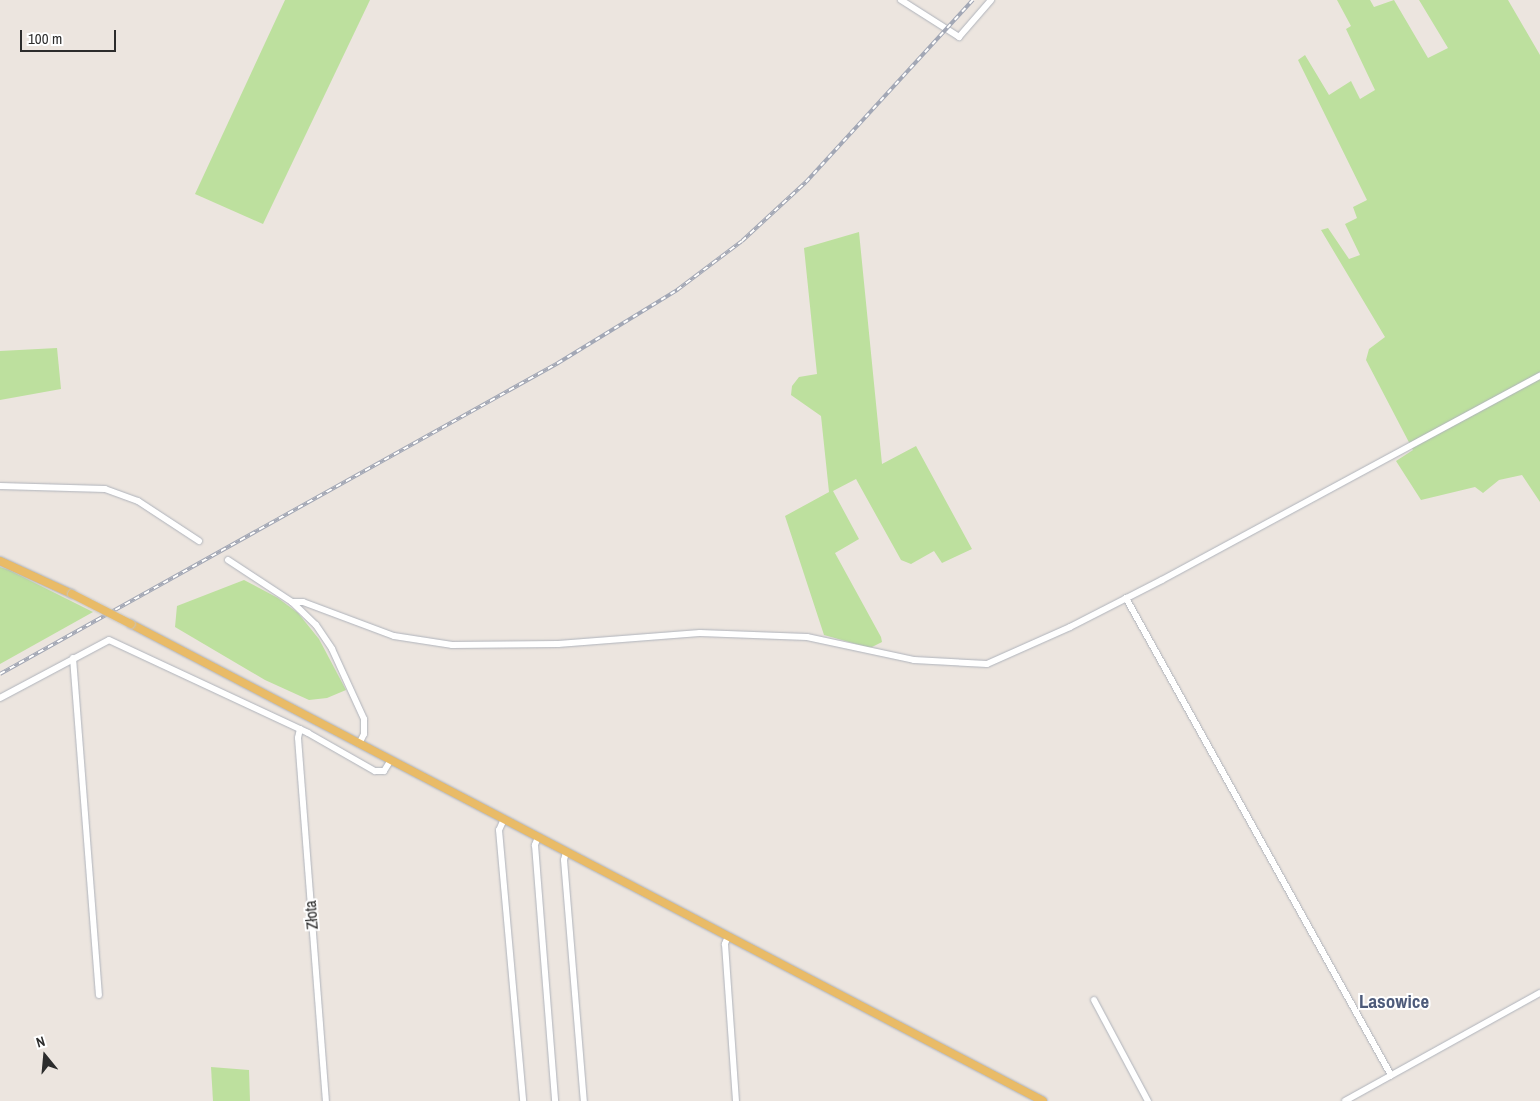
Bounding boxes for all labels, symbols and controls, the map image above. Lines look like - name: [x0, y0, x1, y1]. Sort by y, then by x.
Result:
- scale bar: [22, 20, 119, 52]
- text: 100 m: [28, 28, 62, 49]
- street label: Złota: [300, 900, 322, 930]
- district label: Lasowice: [1359, 991, 1429, 1013]
- north arrow: [20, 1031, 70, 1081]
- text: N: [34, 1032, 47, 1051]

